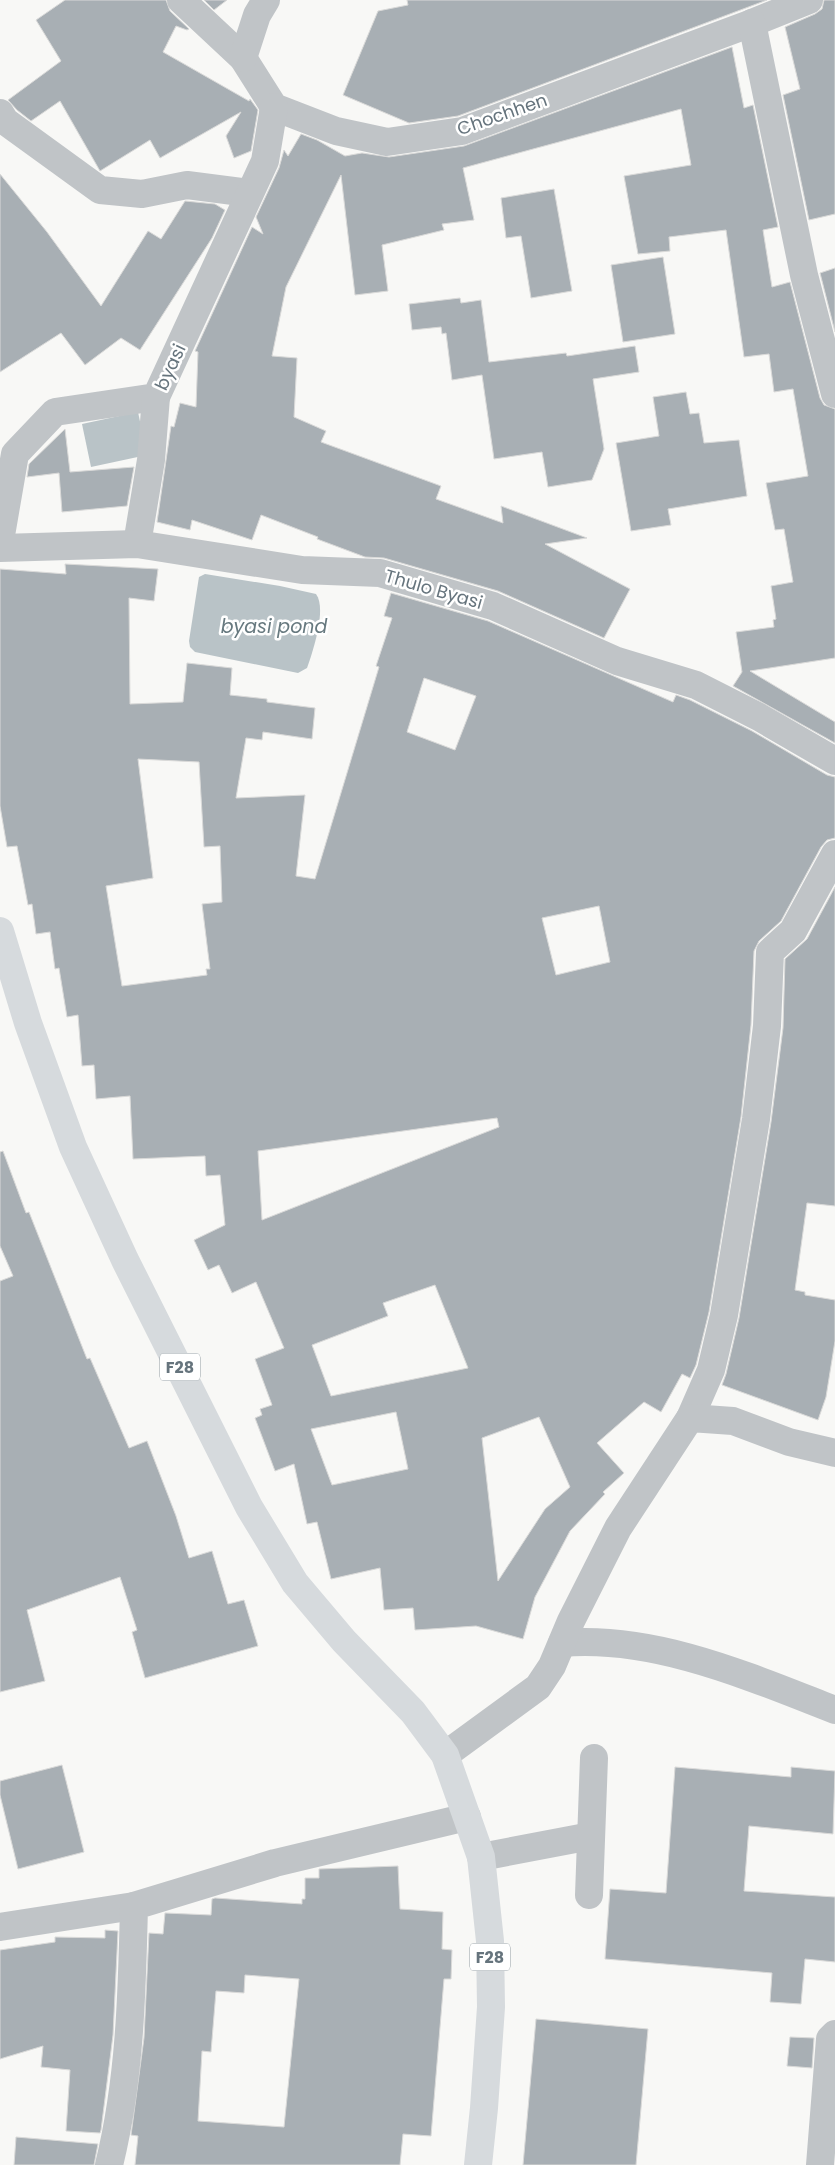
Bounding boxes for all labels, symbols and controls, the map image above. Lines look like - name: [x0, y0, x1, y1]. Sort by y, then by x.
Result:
- street label: Chochhen: [454, 87, 550, 141]
- street label: byasi: [148, 340, 192, 394]
- street label: Thulo Byasi: [382, 563, 486, 615]
- water label: byasi pond: [221, 613, 327, 640]
- road number: F28: [160, 1354, 200, 1380]
- road number: F28: [470, 1944, 510, 1970]

